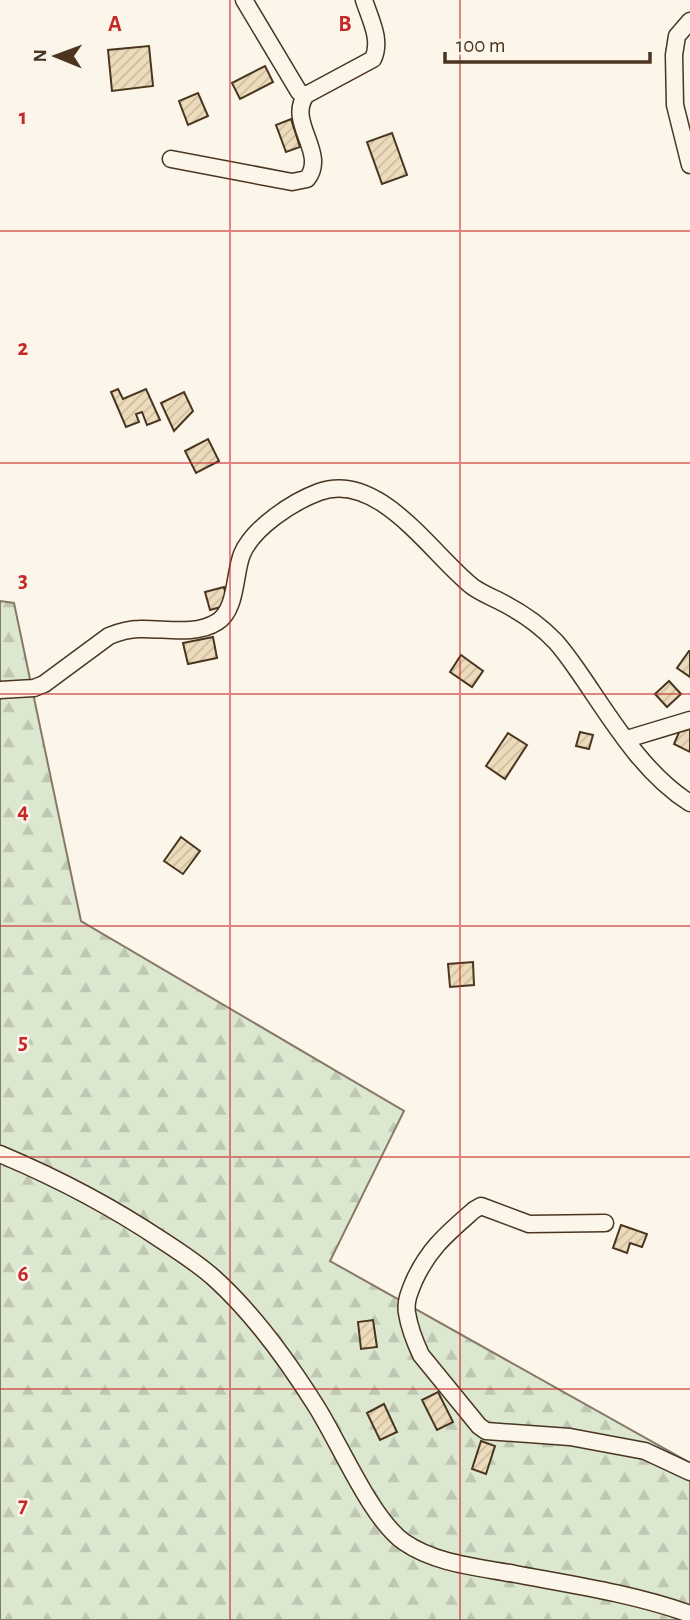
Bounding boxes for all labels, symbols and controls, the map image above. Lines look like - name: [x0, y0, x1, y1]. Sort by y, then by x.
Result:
- text: A: [108, 13, 122, 36]
- text: B: [338, 13, 352, 36]
- north arrow: [21, 21, 91, 91]
- scale bar: [445, 21, 650, 65]
- text: 100 m: [456, 35, 506, 56]
- text: N: [31, 49, 50, 63]
- text: 1: [19, 106, 27, 129]
- text: 2: [18, 337, 29, 360]
- text: 3: [18, 569, 28, 592]
- text: 4: [17, 800, 29, 823]
- text: 5: [18, 1031, 28, 1054]
- text: 6: [17, 1263, 29, 1286]
- text: 7: [18, 1494, 28, 1517]

